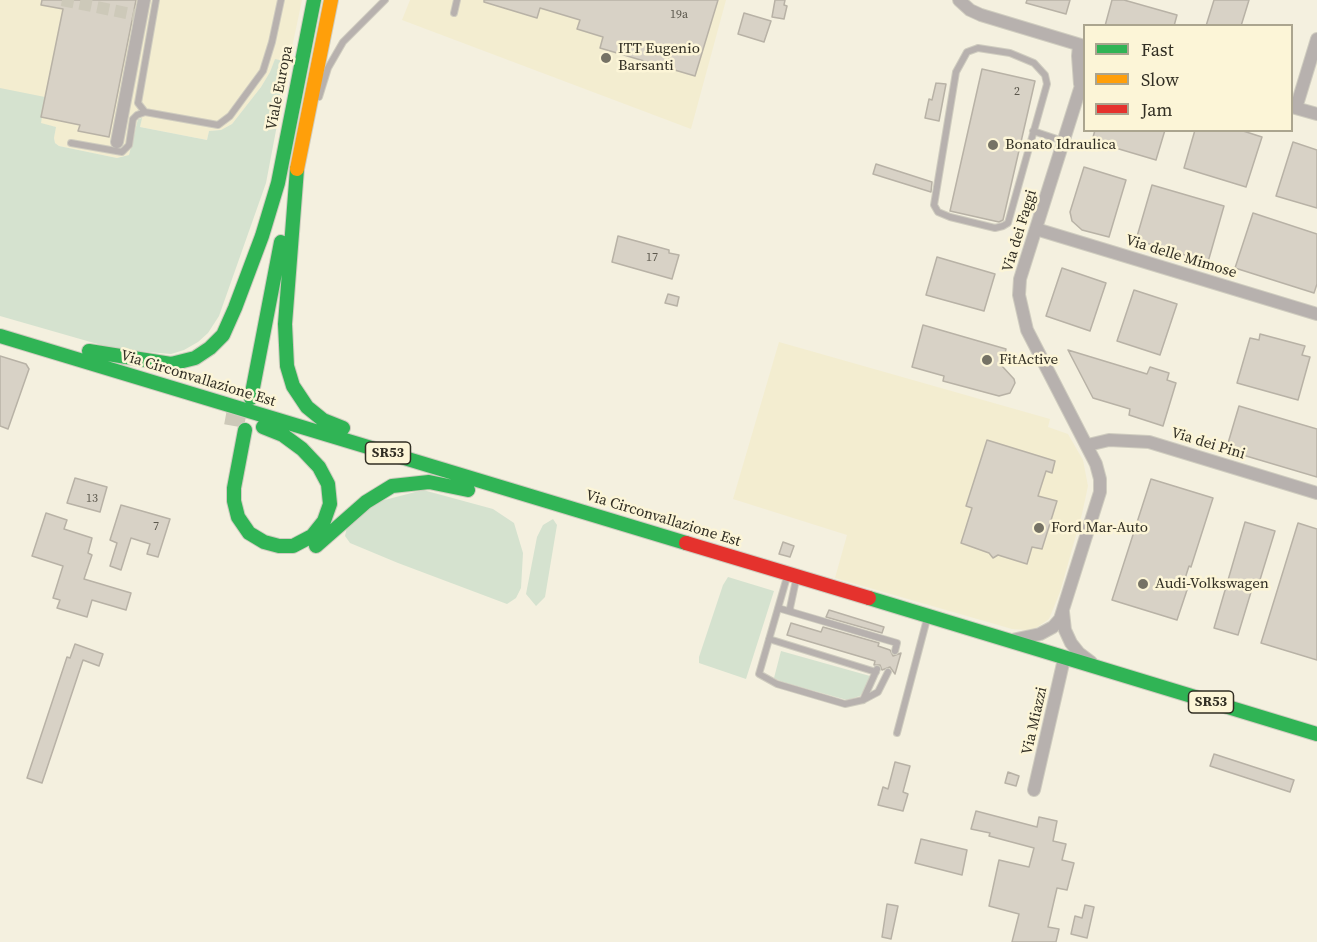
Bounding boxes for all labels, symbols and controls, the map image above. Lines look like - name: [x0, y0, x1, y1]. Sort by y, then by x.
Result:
- house number: 19a: [670, 8, 688, 22]
- legend: [1083, 24, 1293, 132]
- text: Fast: [1141, 37, 1174, 62]
- place label: ITT Eugenio Barsanti: [618, 40, 700, 75]
- street label: Viale Europa: [263, 44, 297, 132]
- marker: ITT Eugenio Barsanti: [599, 51, 613, 65]
- text: Slow: [1141, 67, 1179, 92]
- house number: 2: [1014, 85, 1020, 99]
- text: Jam: [1141, 97, 1173, 122]
- place label: Bonato Idraulica: [1005, 136, 1116, 154]
- marker: Bonato Idraulica: [986, 138, 1000, 152]
- street label: Via dei Faggi: [999, 188, 1041, 274]
- street label: Via delle Mimose: [1123, 232, 1239, 282]
- house number: 17: [646, 251, 658, 265]
- street label: Via Circonvallazione Est: [118, 347, 278, 411]
- place label: FitActive: [999, 351, 1058, 369]
- marker: FitActive: [980, 353, 994, 367]
- street label: Via dei Pini: [1169, 424, 1247, 464]
- road number: SR53: [366, 442, 410, 464]
- street label: Via Circonvallazione Est: [583, 487, 743, 551]
- house number: 13: [86, 492, 98, 506]
- place label: Ford Mar-Auto: [1051, 519, 1148, 537]
- house number: 7: [153, 520, 159, 534]
- marker: Ford Mar-Auto: [1032, 521, 1046, 535]
- place label: Audi-Volkswagen: [1155, 575, 1269, 593]
- marker: Audi-Volkswagen: [1136, 577, 1150, 591]
- street label: Via Miazzi: [1018, 685, 1052, 757]
- road number: SR53: [1188, 691, 1234, 713]

